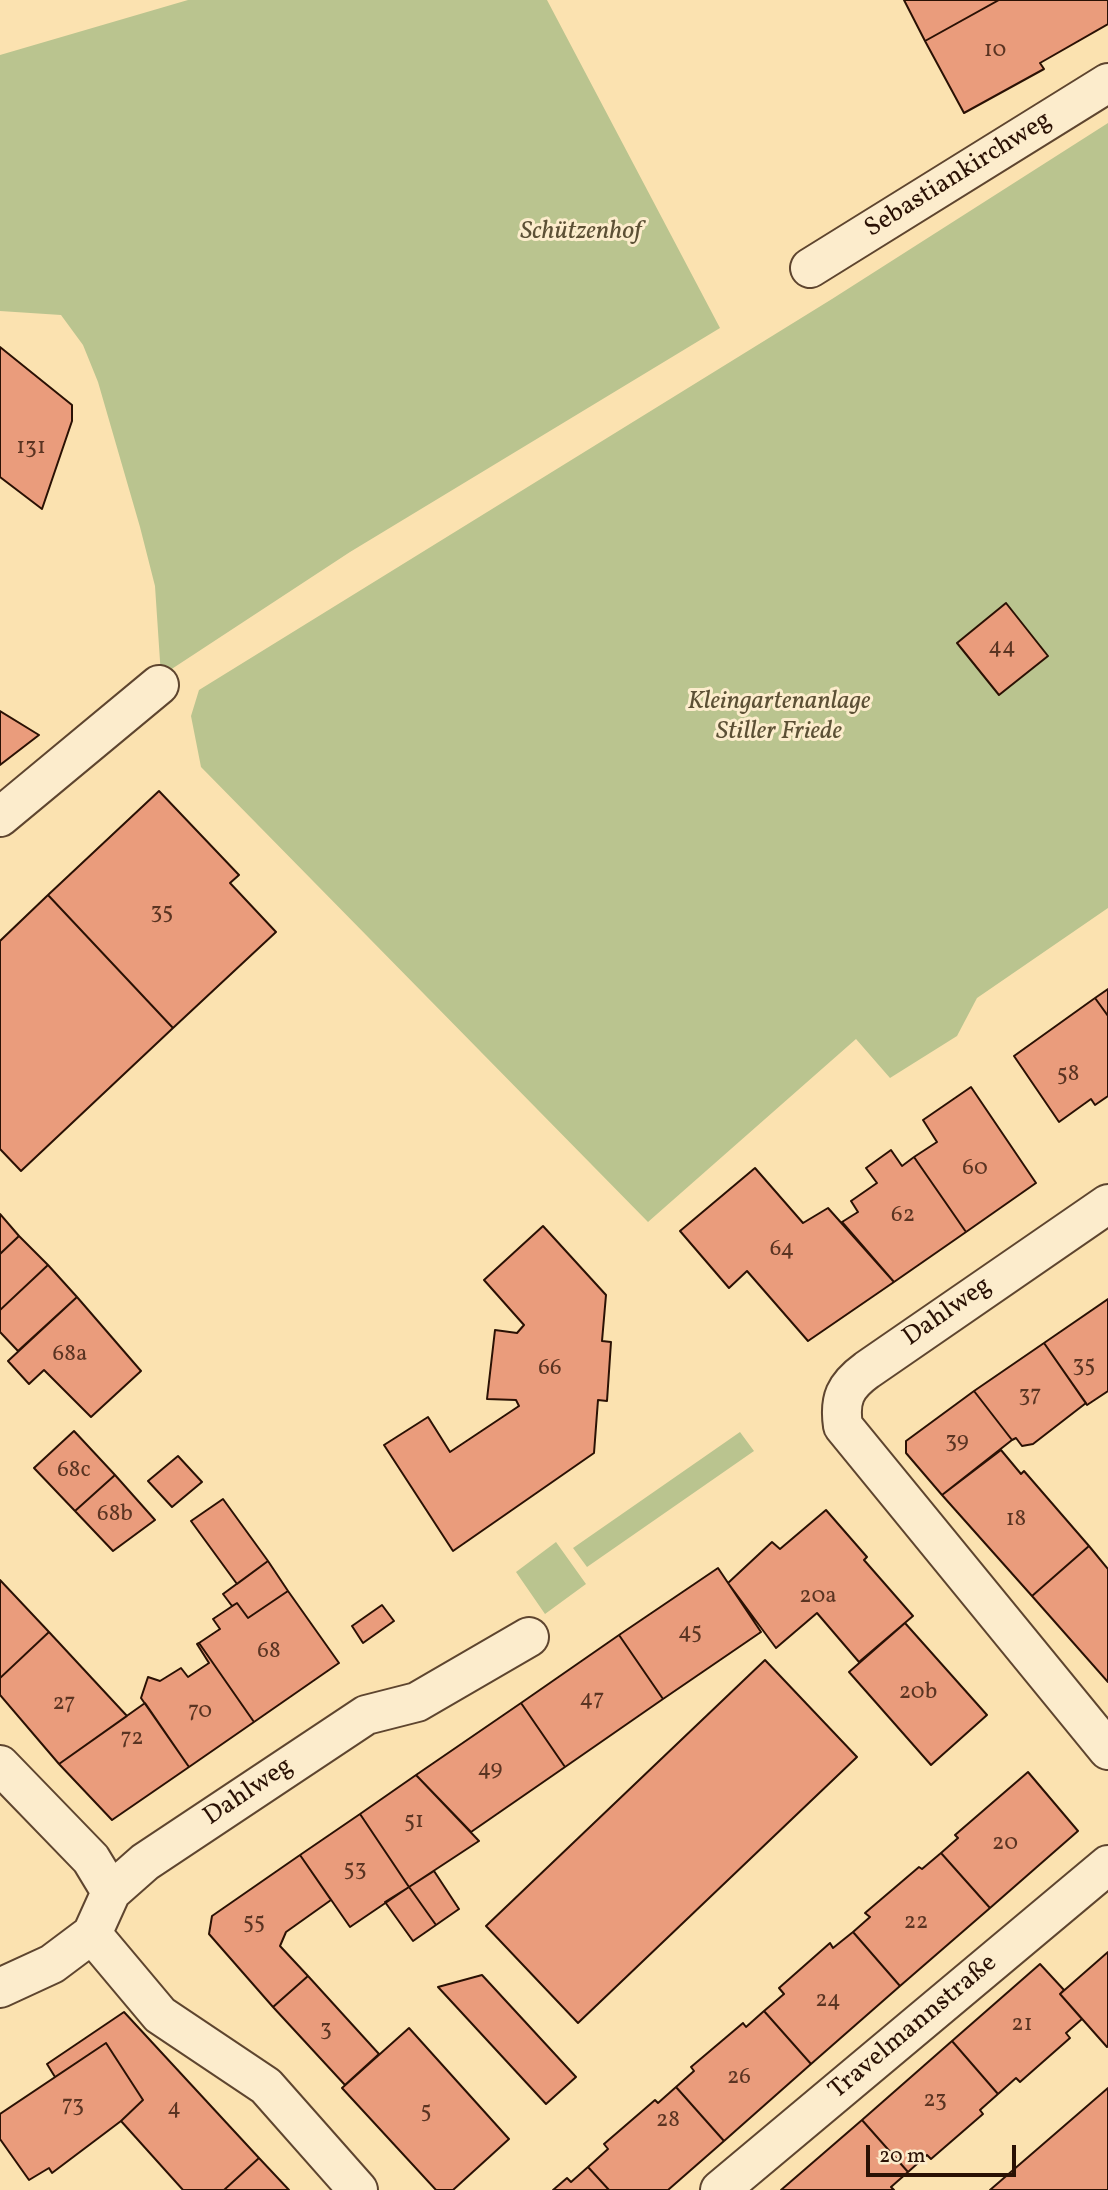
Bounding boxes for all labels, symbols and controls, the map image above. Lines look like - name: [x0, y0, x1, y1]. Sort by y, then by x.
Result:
- house number: 10: [984, 38, 1006, 66]
- street label: Sebastiankirchweg: [860, 106, 1058, 246]
- park label: Schützenhof: [520, 217, 642, 249]
- house number: 131: [16, 435, 46, 463]
- house number: 44: [988, 635, 1016, 663]
- park label: Kleingartenanlage Stiller Friede: [687, 687, 871, 748]
- house number: 35: [151, 900, 173, 928]
- house number: 58: [1057, 1062, 1079, 1090]
- house number: 60: [962, 1156, 988, 1184]
- house number: 62: [891, 1203, 915, 1231]
- house number: 64: [770, 1237, 794, 1265]
- street label: Dahlweg: [898, 1271, 998, 1355]
- house number: 68a: [53, 1342, 87, 1370]
- house number: 35: [1073, 1353, 1095, 1381]
- house number: 66: [538, 1356, 562, 1384]
- house number: 37: [1019, 1383, 1041, 1411]
- house number: 39: [945, 1429, 969, 1457]
- house number: 68c: [57, 1458, 91, 1486]
- house number: 68b: [97, 1502, 133, 1530]
- house number: 18: [1006, 1507, 1026, 1535]
- house number: 20a: [799, 1584, 837, 1612]
- house number: 45: [678, 1620, 702, 1648]
- house number: 68: [257, 1639, 281, 1667]
- house number: 20b: [899, 1680, 937, 1708]
- house number: 47: [580, 1687, 604, 1715]
- house number: 27: [53, 1691, 75, 1719]
- house number: 70: [188, 1699, 212, 1727]
- house number: 72: [120, 1726, 144, 1754]
- street label: Dahlweg: [199, 1752, 299, 1834]
- house number: 49: [478, 1757, 502, 1785]
- house number: 51: [404, 1809, 424, 1837]
- house number: 20: [992, 1831, 1018, 1859]
- house number: 53: [344, 1857, 366, 1885]
- house number: 55: [243, 1910, 265, 1938]
- house number: 22: [904, 1910, 928, 1938]
- street label: Travelmannstraße: [824, 1949, 1004, 2107]
- house number: 24: [815, 1988, 841, 2016]
- house number: 21: [1011, 2012, 1033, 2040]
- house number: 3: [320, 2017, 332, 2045]
- house number: 26: [727, 2065, 751, 2093]
- house number: 23: [923, 2088, 947, 2116]
- house number: 73: [62, 2093, 84, 2121]
- house number: 4: [167, 2096, 181, 2124]
- house number: 5: [420, 2099, 432, 2127]
- house number: 28: [656, 2108, 680, 2136]
- scale bar: [870, 2130, 1020, 2174]
- text: 20 m: [879, 2142, 925, 2171]

